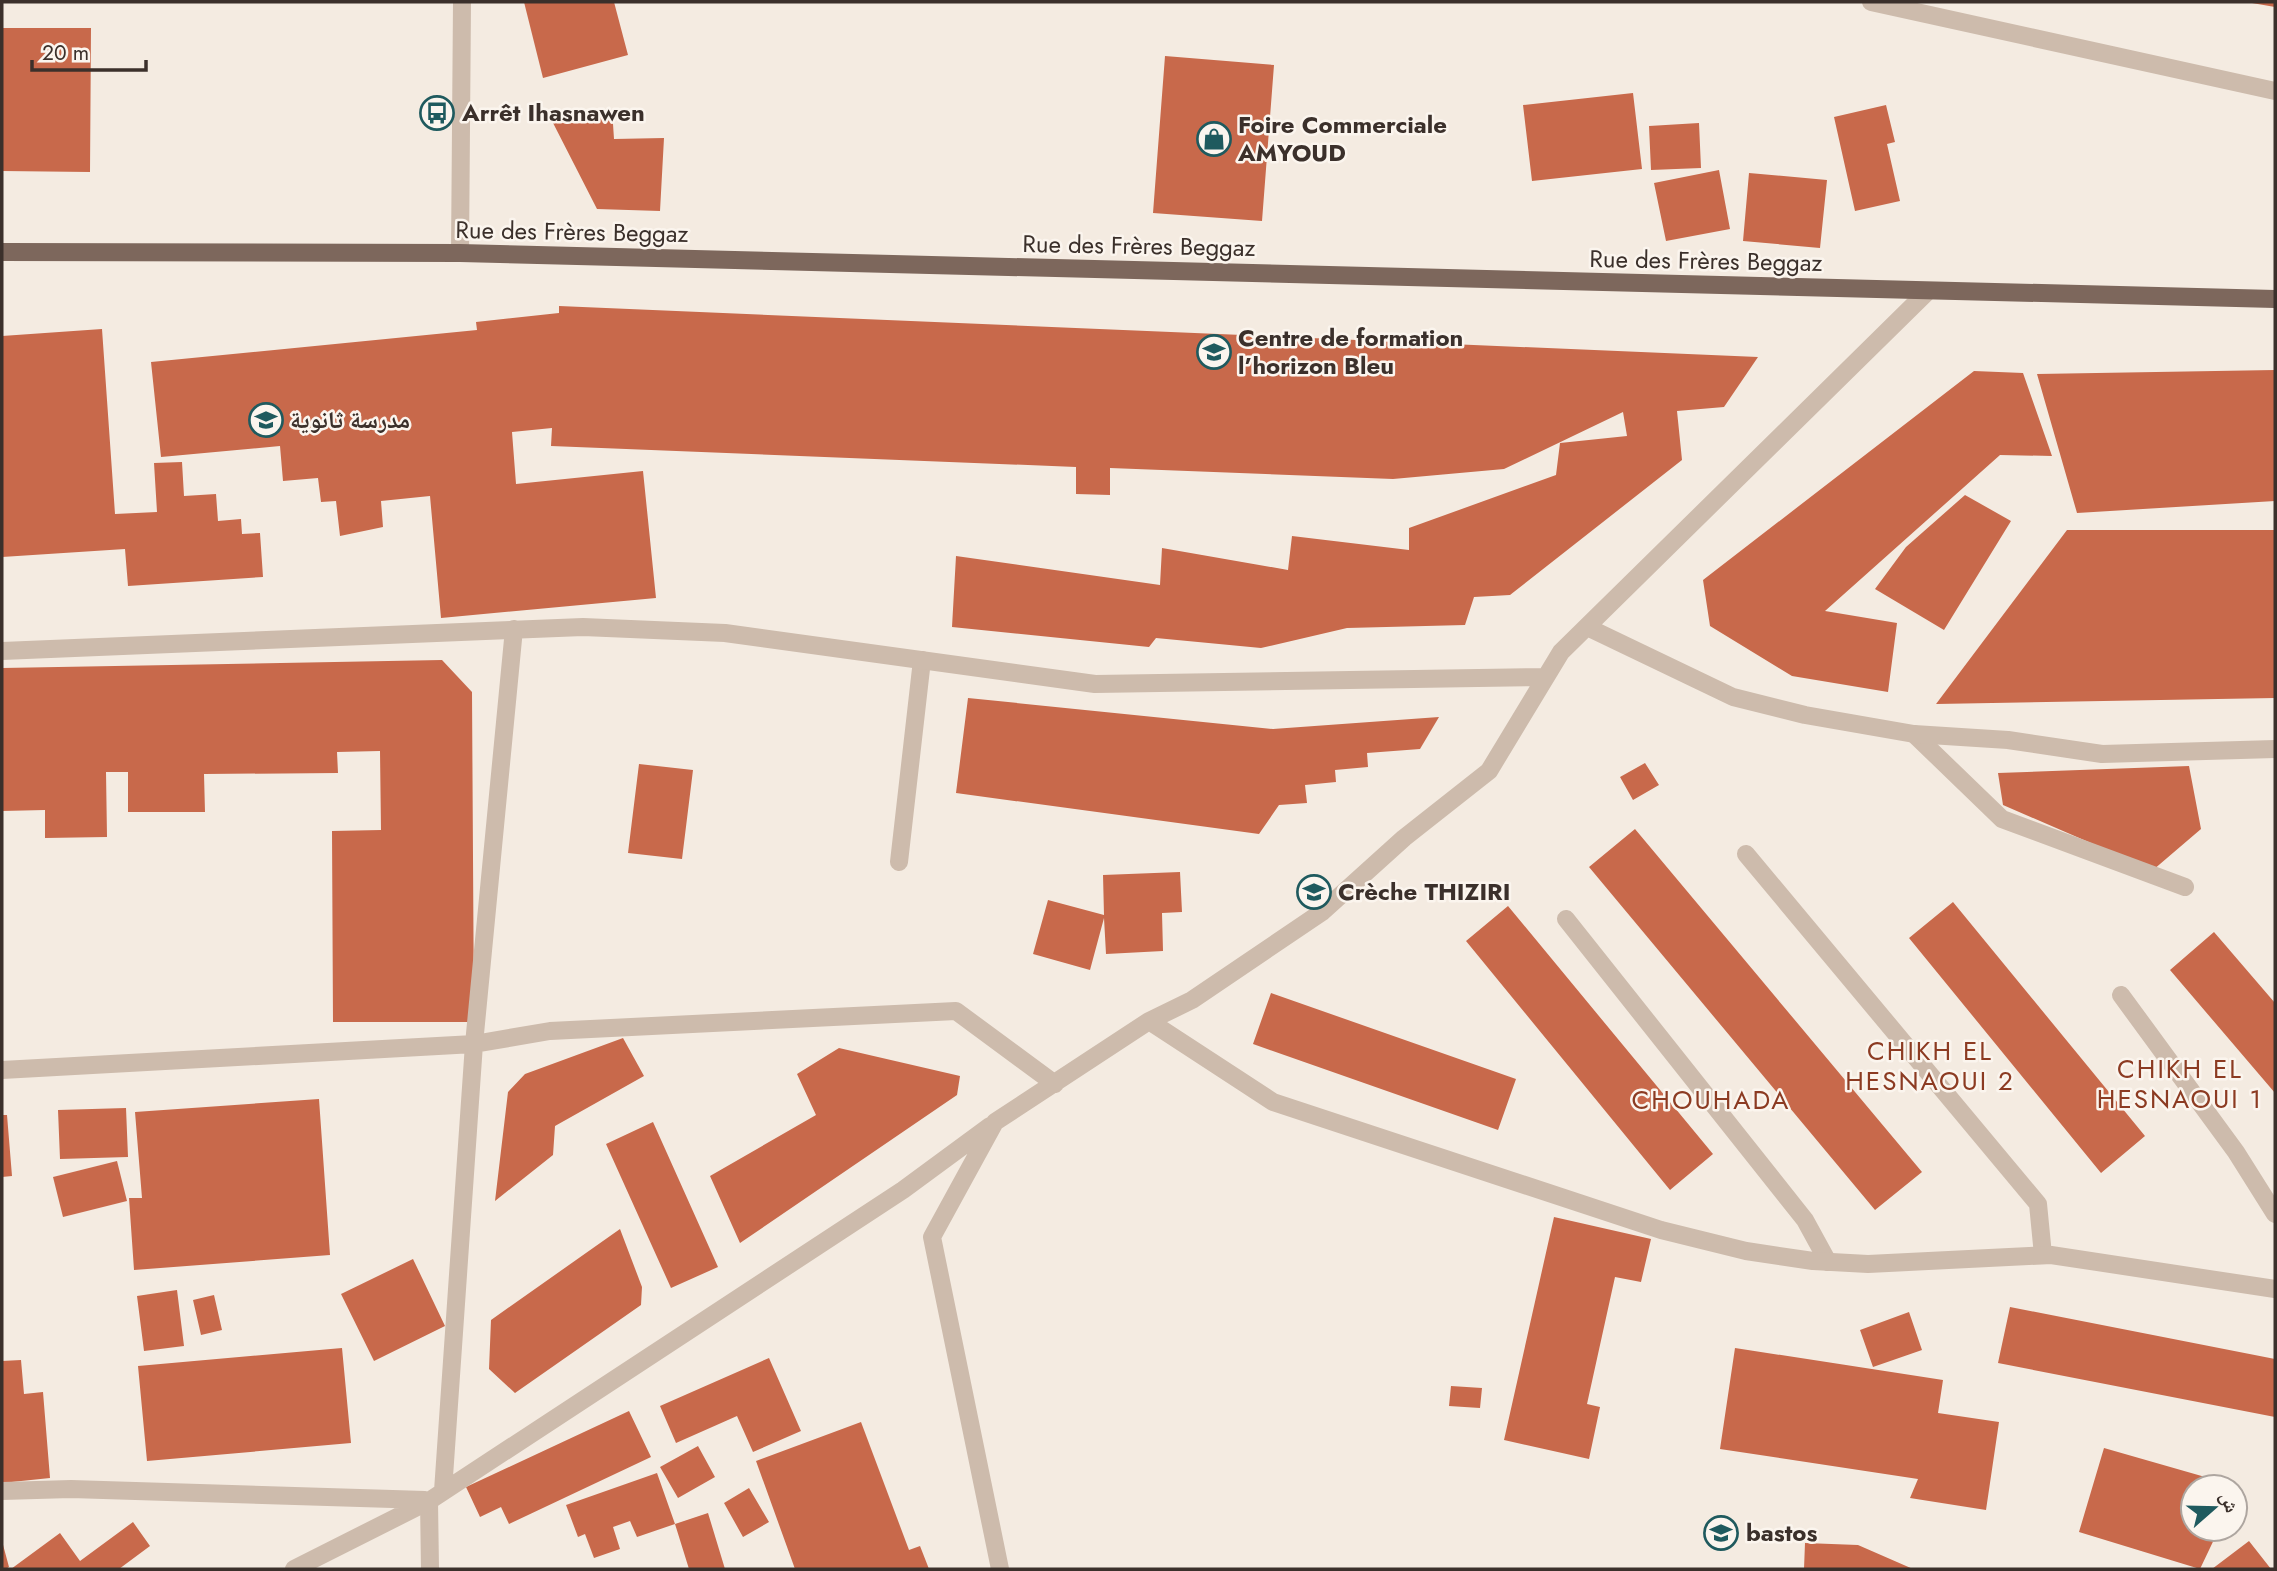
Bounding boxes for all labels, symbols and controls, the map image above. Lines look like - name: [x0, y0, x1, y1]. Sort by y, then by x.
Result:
- scale bar: [32, 28, 145, 72]
- text: 20 m: [42, 38, 89, 68]
- bus stop icon: Arrêt Ihasnawen: [418, 94, 456, 132]
- place label: Arrêt Ihasnawen: [461, 95, 645, 130]
- place label: Foire Commerciale AMYOUD: [1237, 107, 1447, 170]
- shop icon: Foire Commerciale AMYOUD: [1195, 120, 1233, 158]
- street label: Rue des Frères Beggaz: [455, 212, 689, 251]
- street label: Rue des Frères Beggaz: [1022, 226, 1256, 265]
- street label: Rue des Frères Beggaz: [1589, 241, 1823, 280]
- place label: Centre de formation l’horizon Bleu: [1238, 320, 1463, 383]
- school or university icon: Centre de formation l’horizon Bleu: [1195, 333, 1233, 371]
- school or university icon: مدرسة ثانوية: [247, 401, 285, 439]
- place label: مدرسة ثانوية: [290, 402, 410, 437]
- school or university icon: Crèche THIZIRI: [1295, 873, 1333, 911]
- place label: Crèche THIZIRI: [1338, 874, 1510, 909]
- district label: CHIKH EL HESNAOUI 2: [1845, 1032, 2015, 1100]
- district label: CHIKH EL HESNAOUI 1: [2097, 1050, 2263, 1118]
- district label: CHOUHADA: [1631, 1081, 1791, 1119]
- north arrow: [2179, 1473, 2249, 1543]
- text: ش: [2213, 1488, 2246, 1516]
- school or university icon: bastos: [1702, 1514, 1740, 1552]
- place label: bastos: [1746, 1515, 1817, 1550]

